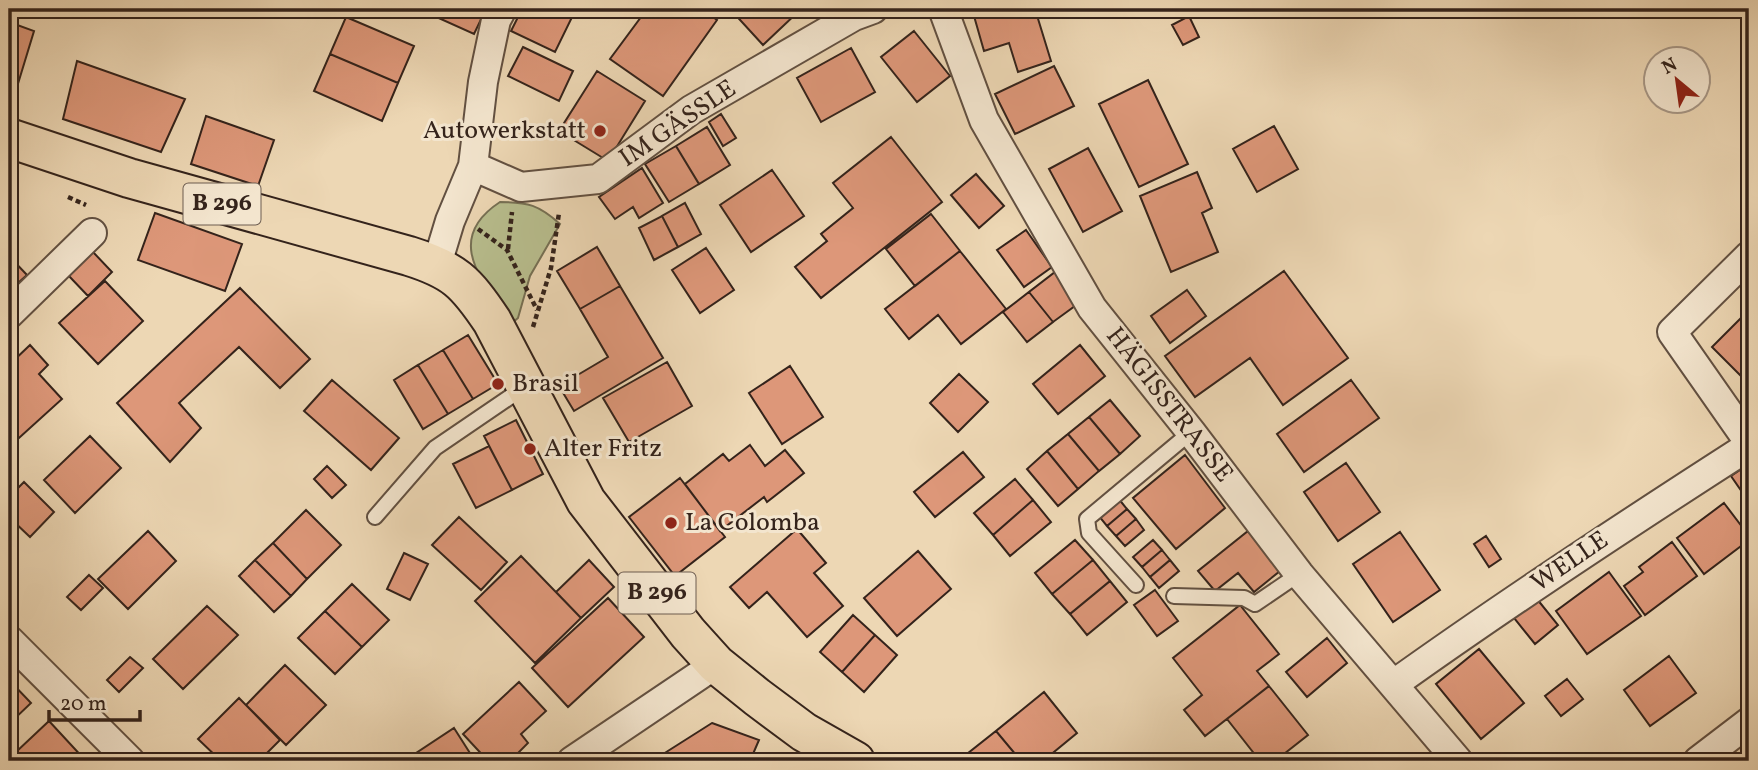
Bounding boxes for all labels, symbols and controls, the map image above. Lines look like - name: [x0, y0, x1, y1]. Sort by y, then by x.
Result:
- north arrow: [1642, 46, 1712, 116]
- text: N: [1657, 52, 1682, 82]
- street label: IM GÄSSLE: [612, 72, 744, 176]
- place label: Autowerkstatt: [423, 113, 586, 149]
- marker: Autowerkstatt: [592, 123, 608, 139]
- road number: B 296: [184, 184, 260, 224]
- street label: HÄGISSTRASSE: [1097, 320, 1241, 490]
- place label: Brasil: [512, 366, 579, 402]
- marker: Brasil: [490, 376, 506, 392]
- place label: Alter Fritz: [544, 431, 662, 467]
- marker: Alter Fritz: [522, 441, 538, 457]
- place label: La Colomba: [685, 505, 820, 541]
- marker: La Colomba: [663, 515, 679, 531]
- street label: WELLE: [1524, 523, 1616, 601]
- road number: B 296: [618, 572, 696, 614]
- scale bar: [49, 679, 140, 723]
- text: 20 m: [60, 690, 106, 719]

